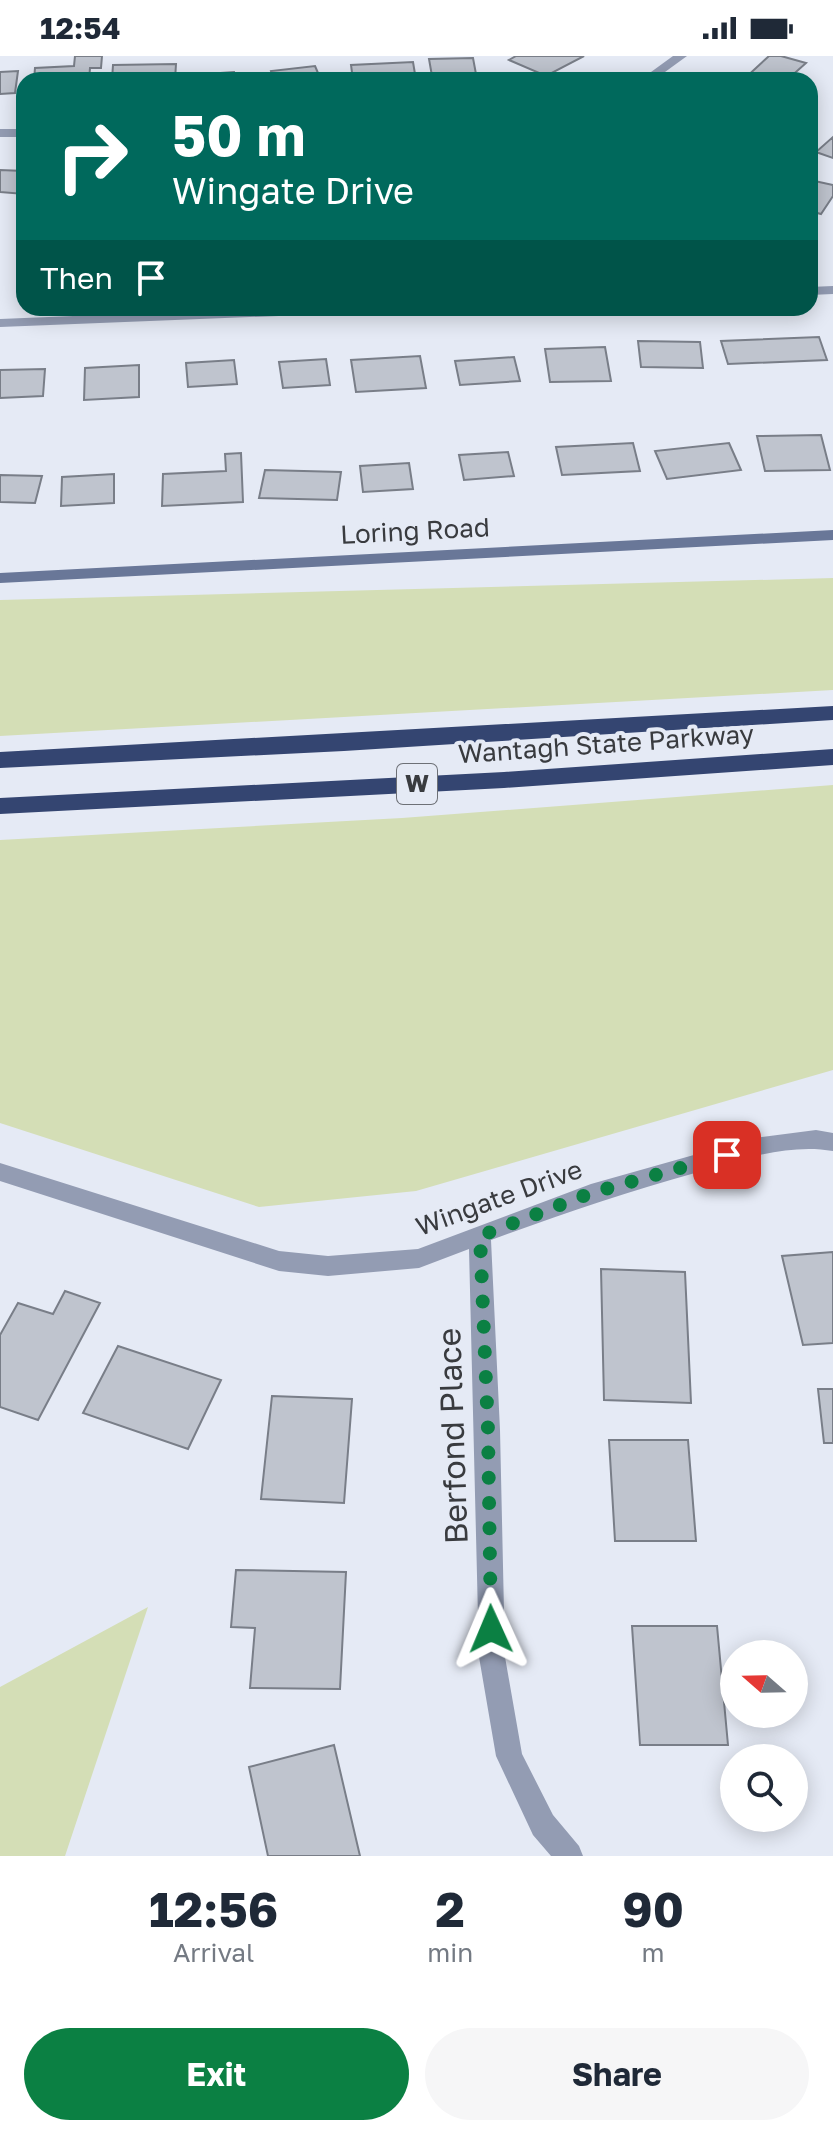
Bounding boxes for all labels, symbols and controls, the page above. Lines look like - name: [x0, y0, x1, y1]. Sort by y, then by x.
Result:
- text: 12:54: [40, 10, 120, 46]
- text: 50 m: [172, 101, 306, 168]
- icon: right: [40, 104, 144, 208]
- text: Wingate Drive: [172, 169, 414, 212]
- icon: arrive: [129, 256, 173, 300]
- text: Then: [40, 260, 113, 296]
- street label: Loring Road: [340, 511, 490, 550]
- street label: Wantagh State Parkway: [457, 718, 755, 769]
- road number: W: [397, 764, 437, 804]
- pin: [693, 1121, 761, 1189]
- icon: arrive: [705, 1133, 749, 1177]
- street label: Wingate Drive: [411, 1153, 586, 1242]
- street label: Berfond Place: [429, 1327, 475, 1545]
- position arrow: [449, 1587, 533, 1671]
- north arrow: [720, 1640, 808, 1728]
- map controls: [720, 1640, 808, 1832]
- button: search: [720, 1744, 808, 1832]
- text: 12:56: [149, 1880, 278, 1938]
- text: 2: [436, 1880, 465, 1938]
- text: 90: [622, 1880, 684, 1938]
- text: Arrival: [173, 1937, 254, 1968]
- text: min: [427, 1937, 473, 1968]
- text: m: [642, 1937, 665, 1968]
- button: Exit: [24, 2028, 409, 2120]
- button: Share: [425, 2028, 809, 2120]

